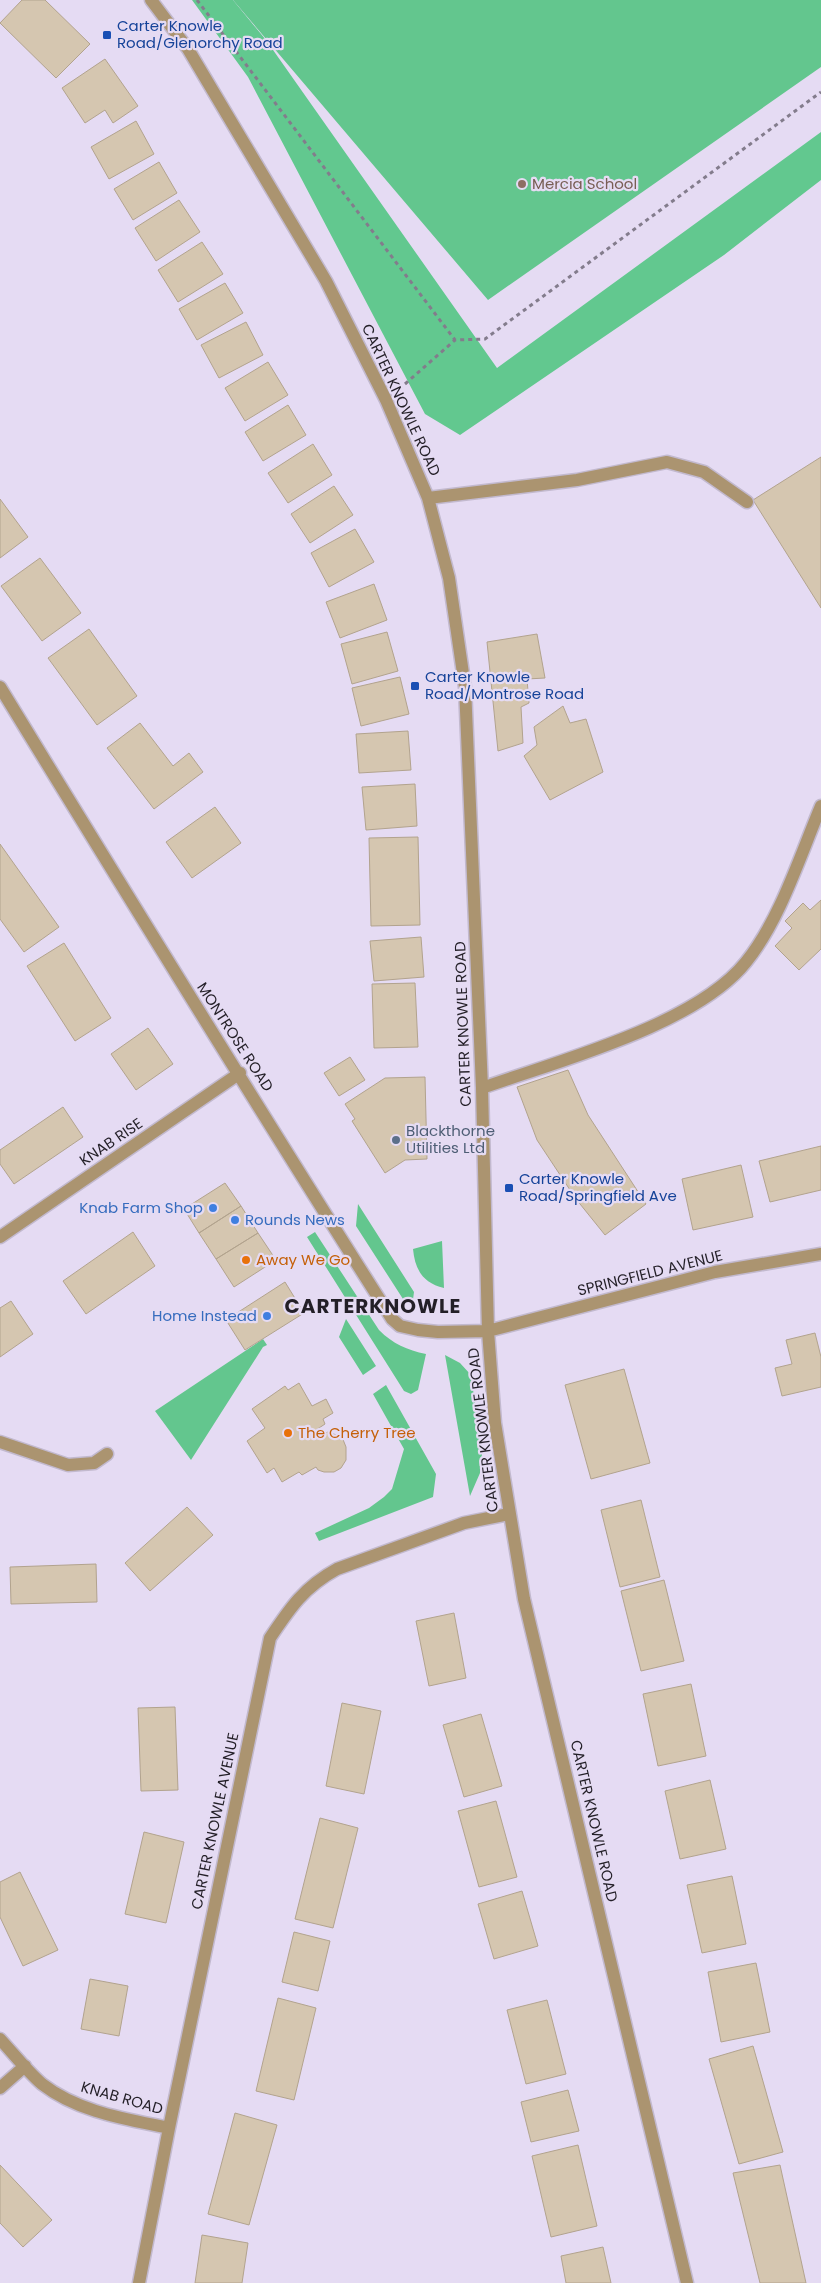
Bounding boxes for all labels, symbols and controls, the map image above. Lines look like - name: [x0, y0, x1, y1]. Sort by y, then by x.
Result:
- place label: Carter Knowle Road/Glenorchy Road: [117, 15, 283, 53]
- marker: Carter Knowle Road/Glenorchy Road: [101, 29, 113, 41]
- place label: Mercia School: [532, 173, 637, 194]
- marker: Mercia School: [516, 178, 528, 190]
- street label: CARTER KNOWLE ROAD: [357, 320, 446, 479]
- place label: Carter Knowle Road/Montrose Road: [425, 666, 584, 704]
- marker: Carter Knowle Road/Montrose Road: [409, 680, 421, 692]
- street label: CARTER KNOWLE ROAD: [449, 941, 476, 1107]
- street label: MONTROSE ROAD: [192, 978, 279, 1095]
- street label: KNAB RISE: [75, 1113, 147, 1170]
- place label: Blackthorne Utilities Ltd: [406, 1120, 495, 1158]
- marker: Blackthorne Utilities Ltd: [390, 1134, 402, 1146]
- place label: Carter Knowle Road/Springfield Ave: [519, 1168, 677, 1206]
- marker: Carter Knowle Road/Springfield Ave: [503, 1182, 515, 1194]
- place label: Knab Farm Shop: [79, 1197, 203, 1218]
- marker: Knab Farm Shop: [207, 1202, 219, 1214]
- place label: Rounds News: [245, 1209, 345, 1230]
- marker: Rounds News: [229, 1214, 241, 1226]
- street label: SPRINGFIELD AVENUE: [575, 1244, 725, 1301]
- place label: Away We Go: [256, 1249, 350, 1270]
- marker: Away We Go: [240, 1254, 252, 1266]
- district label: CARTERKNOWLE: [285, 1292, 461, 1320]
- place label: Home Instead: [152, 1305, 257, 1326]
- marker: Home Instead: [261, 1310, 273, 1322]
- street label: CARTER KNOWLE ROAD: [462, 1347, 503, 1513]
- place label: The Cherry Tree: [298, 1422, 415, 1443]
- marker: The Cherry Tree: [282, 1427, 294, 1439]
- street label: CARTER KNOWLE AVENUE: [186, 1731, 244, 1911]
- street label: CARTER KNOWLE ROAD: [566, 1738, 623, 1904]
- street label: KNAB ROAD: [79, 2076, 166, 2119]

